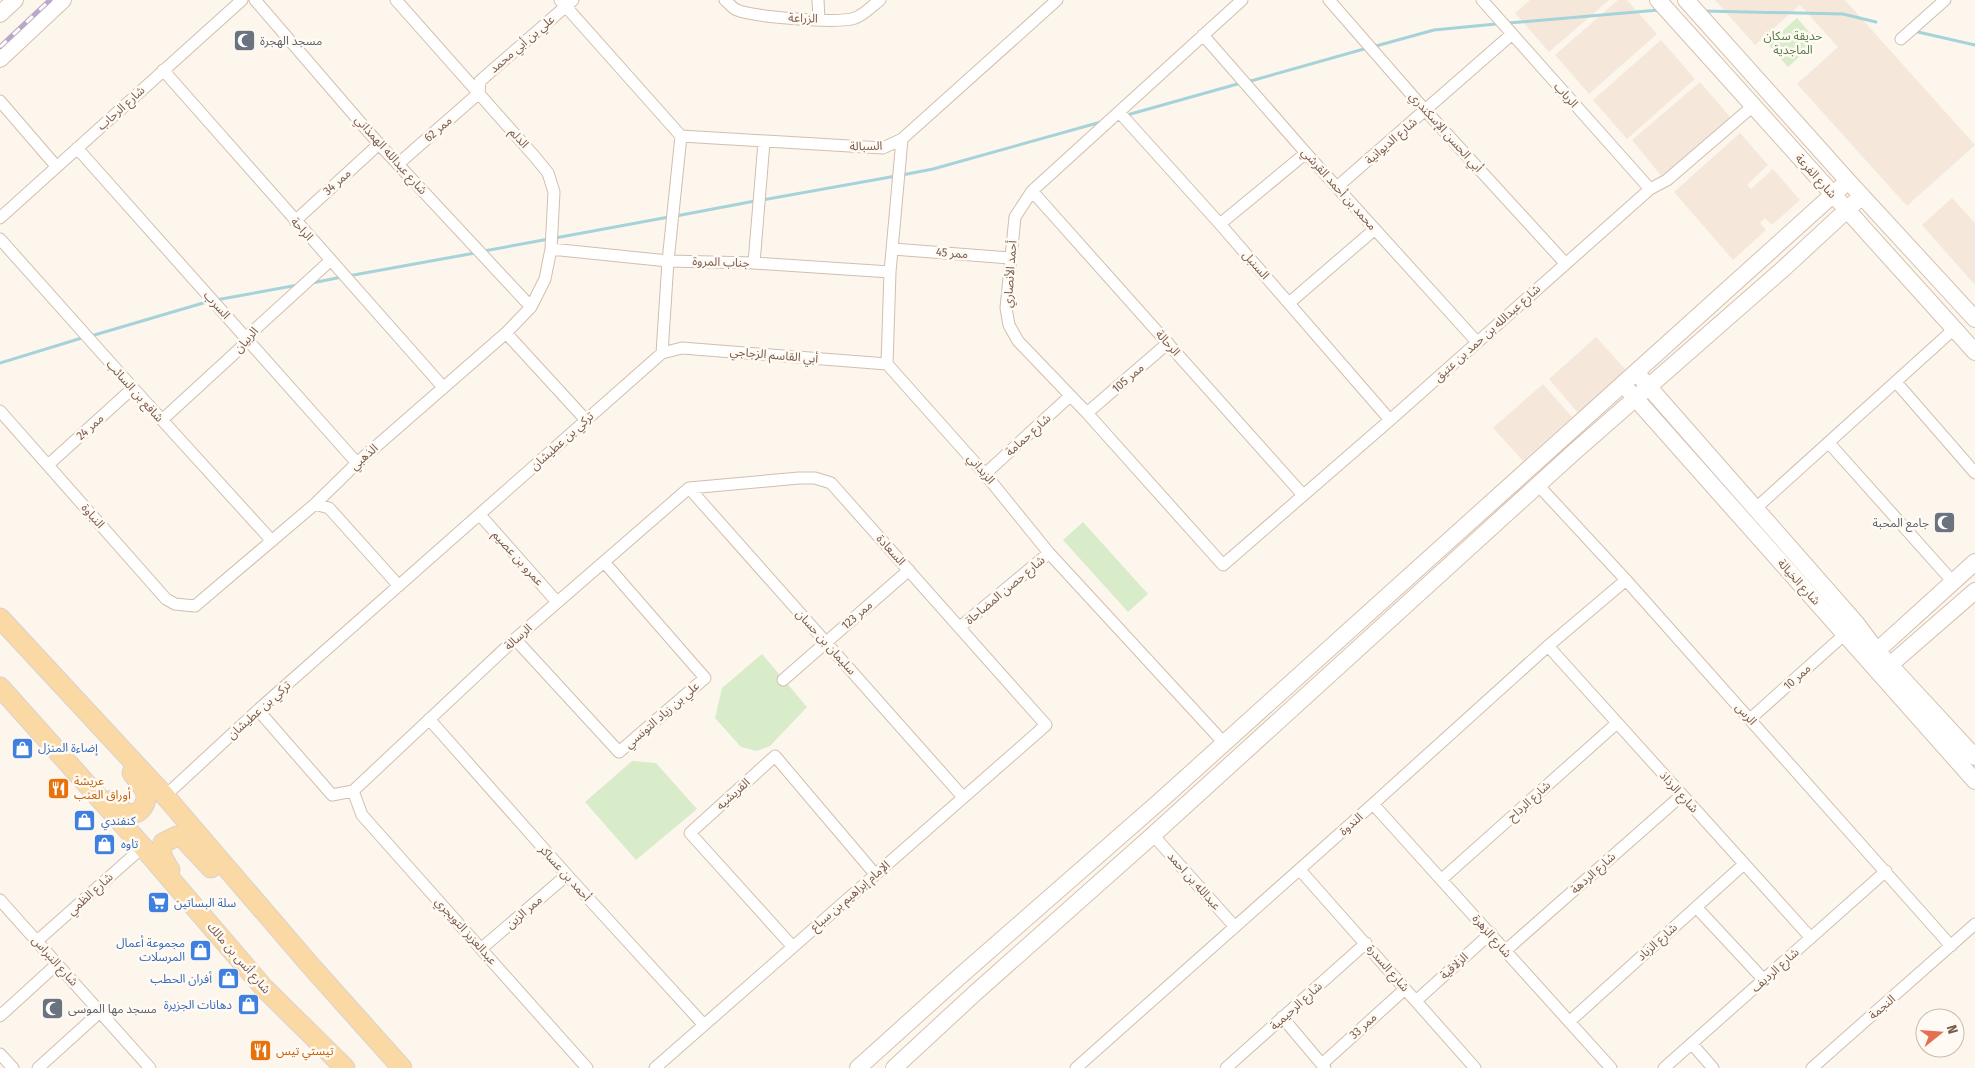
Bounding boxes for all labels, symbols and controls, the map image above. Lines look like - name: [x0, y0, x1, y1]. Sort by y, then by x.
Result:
- street label: الزراعة: [788, 10, 818, 26]
- street label: علي بن أبي محمد: [486, 12, 559, 78]
- mosque icon: مسجد الهجرة: [232, 29, 256, 53]
- park label: حديقة سكان الماجدية: [1764, 29, 1822, 57]
- place label: مسجد الهجرة: [260, 34, 322, 48]
- street label: الرباب: [1551, 80, 1581, 111]
- street label: شارع الرحاب: [94, 83, 149, 134]
- street label: أبي الحسن الإسكندري: [1404, 89, 1486, 177]
- street label: شارع عبدالله الهمذاني: [350, 113, 430, 199]
- street label: ممر 62: [421, 113, 455, 145]
- street label: شارع الديوانية: [1362, 115, 1421, 169]
- street label: الدلم: [505, 125, 532, 152]
- street label: السبالة: [850, 139, 883, 153]
- street label: محمد بن أحمد القرشي: [1296, 145, 1380, 235]
- street label: شارع الفرعة: [1791, 151, 1839, 202]
- street label: ممر 34: [320, 166, 354, 198]
- street label: الراحة: [288, 215, 316, 244]
- street label: أحمد الأنصاري: [1000, 240, 1022, 308]
- street label: ممر 45: [936, 245, 968, 261]
- street label: السنبل: [1240, 248, 1272, 282]
- street label: جناب المروة: [692, 254, 750, 270]
- street label: شارع عبدالله بن حمد بن عتيق: [1431, 281, 1544, 386]
- street label: السرب: [201, 288, 233, 322]
- street label: الربيان: [231, 324, 261, 356]
- street label: الرحالة: [1153, 327, 1183, 359]
- street label: أبي القاسم الزجاجي: [729, 344, 819, 369]
- street label: شافع بن السائب: [102, 357, 166, 426]
- street label: ممر 105: [1109, 360, 1147, 396]
- street label: تركي بن عطيشان: [528, 409, 599, 475]
- street label: ممر 24: [74, 411, 106, 443]
- street label: شارع حمامة: [1003, 411, 1055, 460]
- street label: الذهبي: [347, 441, 383, 475]
- street label: الزبداني: [962, 451, 998, 489]
- street label: النباوة: [79, 501, 108, 531]
- mosque icon: جامع المحبة: [1933, 511, 1957, 535]
- place label: جامع المحبة: [1872, 516, 1929, 532]
- street label: عمرو بن عصيم: [488, 528, 546, 590]
- street label: السعادة: [874, 532, 909, 568]
- street label: شارع حصن المضاحاة: [962, 553, 1049, 629]
- street label: شارع الخيالة: [1773, 556, 1823, 609]
- street label: ممر 123: [839, 598, 875, 632]
- street label: سليمان بن حسان: [793, 607, 859, 677]
- street label: الرسالة: [501, 621, 535, 653]
- street label: ممر 10: [1781, 661, 1813, 693]
- street label: تركي بن عطيشان: [225, 678, 296, 744]
- street label: علي بن زياد التونسي: [622, 679, 704, 753]
- street label: الرس: [1732, 700, 1760, 728]
- shop icon: إضاءة المنزل: [10, 736, 34, 760]
- place label: إضاءة المنزل: [38, 741, 98, 756]
- street label: شارع الرذاذ: [1655, 768, 1701, 817]
- place label: عريشة أوراق العنب: [74, 774, 131, 802]
- street label: القريشيه: [713, 775, 753, 813]
- restaurant icon: عريشة أوراق العنب: [46, 776, 70, 800]
- street label: شارع الرداح: [1505, 778, 1555, 825]
- shop icon: كنفندي: [73, 809, 97, 833]
- street label: الندوة: [1336, 810, 1366, 838]
- place label: كنفندي: [101, 814, 137, 831]
- shop icon: تاوه: [93, 832, 117, 856]
- place label: تاوه: [121, 837, 139, 851]
- street label: أحمد بن عساكر: [536, 841, 594, 904]
- street label: عبدالله بن احمد: [1164, 849, 1224, 913]
- street label: شارع الردهة: [1568, 849, 1619, 898]
- street label: الإمام إبراهيم بن سباع: [808, 858, 894, 936]
- street label: شارع الظمي: [64, 870, 118, 920]
- supermarket icon: سلة البساتين: [146, 891, 170, 915]
- street label: ممر الزين: [503, 892, 545, 932]
- street label: عبدالعزيز التويجري: [430, 895, 500, 969]
- place label: سلة البساتين: [174, 896, 236, 910]
- street label: شارع الزهرة: [1468, 912, 1514, 962]
- street label: شارع أنس بن مالك: [203, 919, 274, 998]
- street label: شارع الزباد: [1634, 920, 1681, 965]
- street label: شارع النبراس: [27, 933, 81, 990]
- place label: مجموعة أعمال المرسلات: [116, 935, 185, 964]
- shop icon: مجموعة أعمال المرسلات: [189, 938, 213, 962]
- street label: شارع السدرة: [1362, 942, 1412, 996]
- street label: شارع الرديف: [1748, 945, 1803, 996]
- street label: الزلاقية: [1437, 950, 1471, 982]
- shop icon: أفران الحطب: [216, 967, 240, 991]
- place label: أفران الحطب: [150, 971, 212, 986]
- street label: شارع الرحيمية: [1267, 979, 1326, 1035]
- street label: النجمة: [1866, 992, 1898, 1022]
- shop icon: دهانات الجزيرة: [236, 993, 260, 1017]
- mosque icon: مسجد مها الموسى: [40, 997, 64, 1021]
- place label: دهانات الجزيرة: [164, 998, 232, 1012]
- place label: مسجد مها الموسى: [68, 1002, 157, 1016]
- north arrow: [1915, 1008, 1965, 1058]
- street label: ممر 33: [1347, 1010, 1379, 1042]
- text: N: [1943, 1023, 1961, 1036]
- restaurant icon: تيستي تيس: [248, 1039, 272, 1063]
- place label: تيستي تيس: [276, 1044, 334, 1061]

